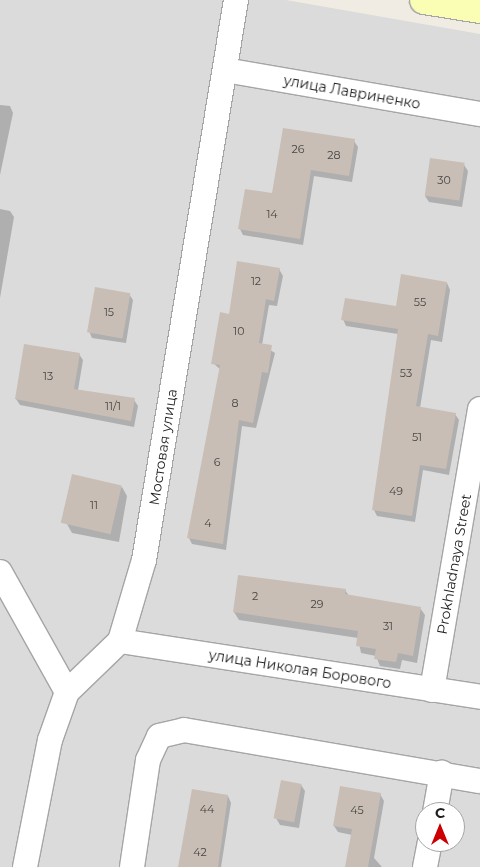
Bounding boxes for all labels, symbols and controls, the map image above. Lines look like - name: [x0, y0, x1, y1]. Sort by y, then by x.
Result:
- street label: улица Лавриненко: [282, 72, 422, 112]
- house number: 26: [292, 142, 304, 156]
- house number: 28: [327, 148, 341, 162]
- house number: 30: [437, 173, 451, 187]
- house number: 14: [266, 207, 278, 221]
- house number: 12: [251, 274, 261, 288]
- house number: 55: [414, 295, 426, 309]
- house number: 15: [104, 305, 114, 319]
- house number: 10: [233, 324, 245, 338]
- house number: 53: [400, 366, 412, 380]
- house number: 13: [43, 369, 53, 383]
- street label: Мостовая улица: [145, 387, 181, 507]
- house number: 8: [231, 396, 239, 410]
- house number: 11/1: [105, 399, 121, 413]
- house number: 51: [412, 430, 422, 444]
- house number: 6: [214, 455, 220, 469]
- house number: 49: [389, 484, 403, 498]
- street label: Prokhladnaya Street: [433, 492, 475, 636]
- house number: 11: [90, 498, 98, 512]
- house number: 4: [204, 516, 212, 530]
- house number: 2: [252, 589, 258, 603]
- house number: 29: [311, 597, 323, 611]
- house number: 31: [383, 619, 393, 633]
- street label: улица Николая Борового: [208, 646, 392, 692]
- house number: 44: [200, 802, 214, 816]
- north arrow: [415, 802, 465, 852]
- house number: 45: [350, 803, 364, 817]
- text: С: [435, 804, 445, 822]
- house number: 42: [193, 845, 207, 859]

